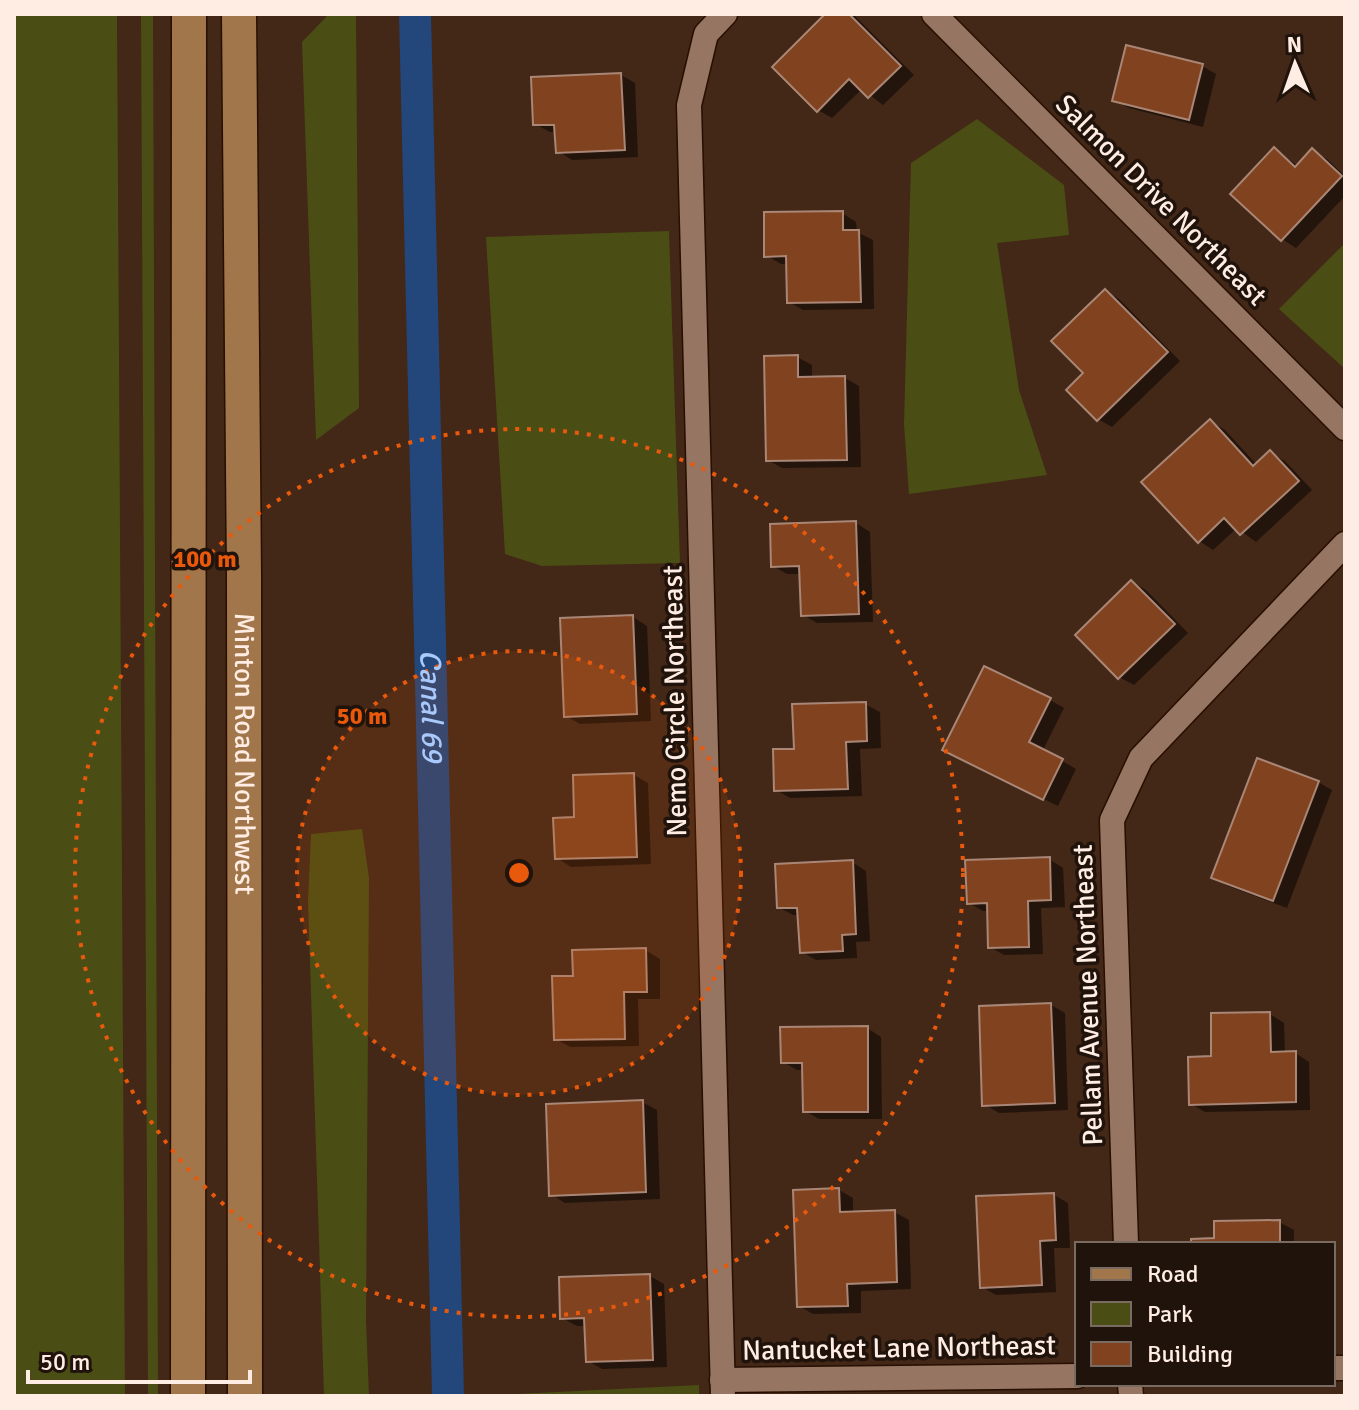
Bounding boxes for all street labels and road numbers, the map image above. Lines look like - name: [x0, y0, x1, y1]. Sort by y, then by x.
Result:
- street label: Salmon Drive Northeast: [1048, 87, 1274, 313]
- street label: Nemo Circle Northeast: [656, 565, 694, 837]
- street label: Minton Road Northwest: [227, 613, 261, 895]
- street label: Pellam Avenue Northeast: [1066, 844, 1110, 1146]
- street label: Nantucket Lane Northeast: [742, 1328, 1056, 1368]

